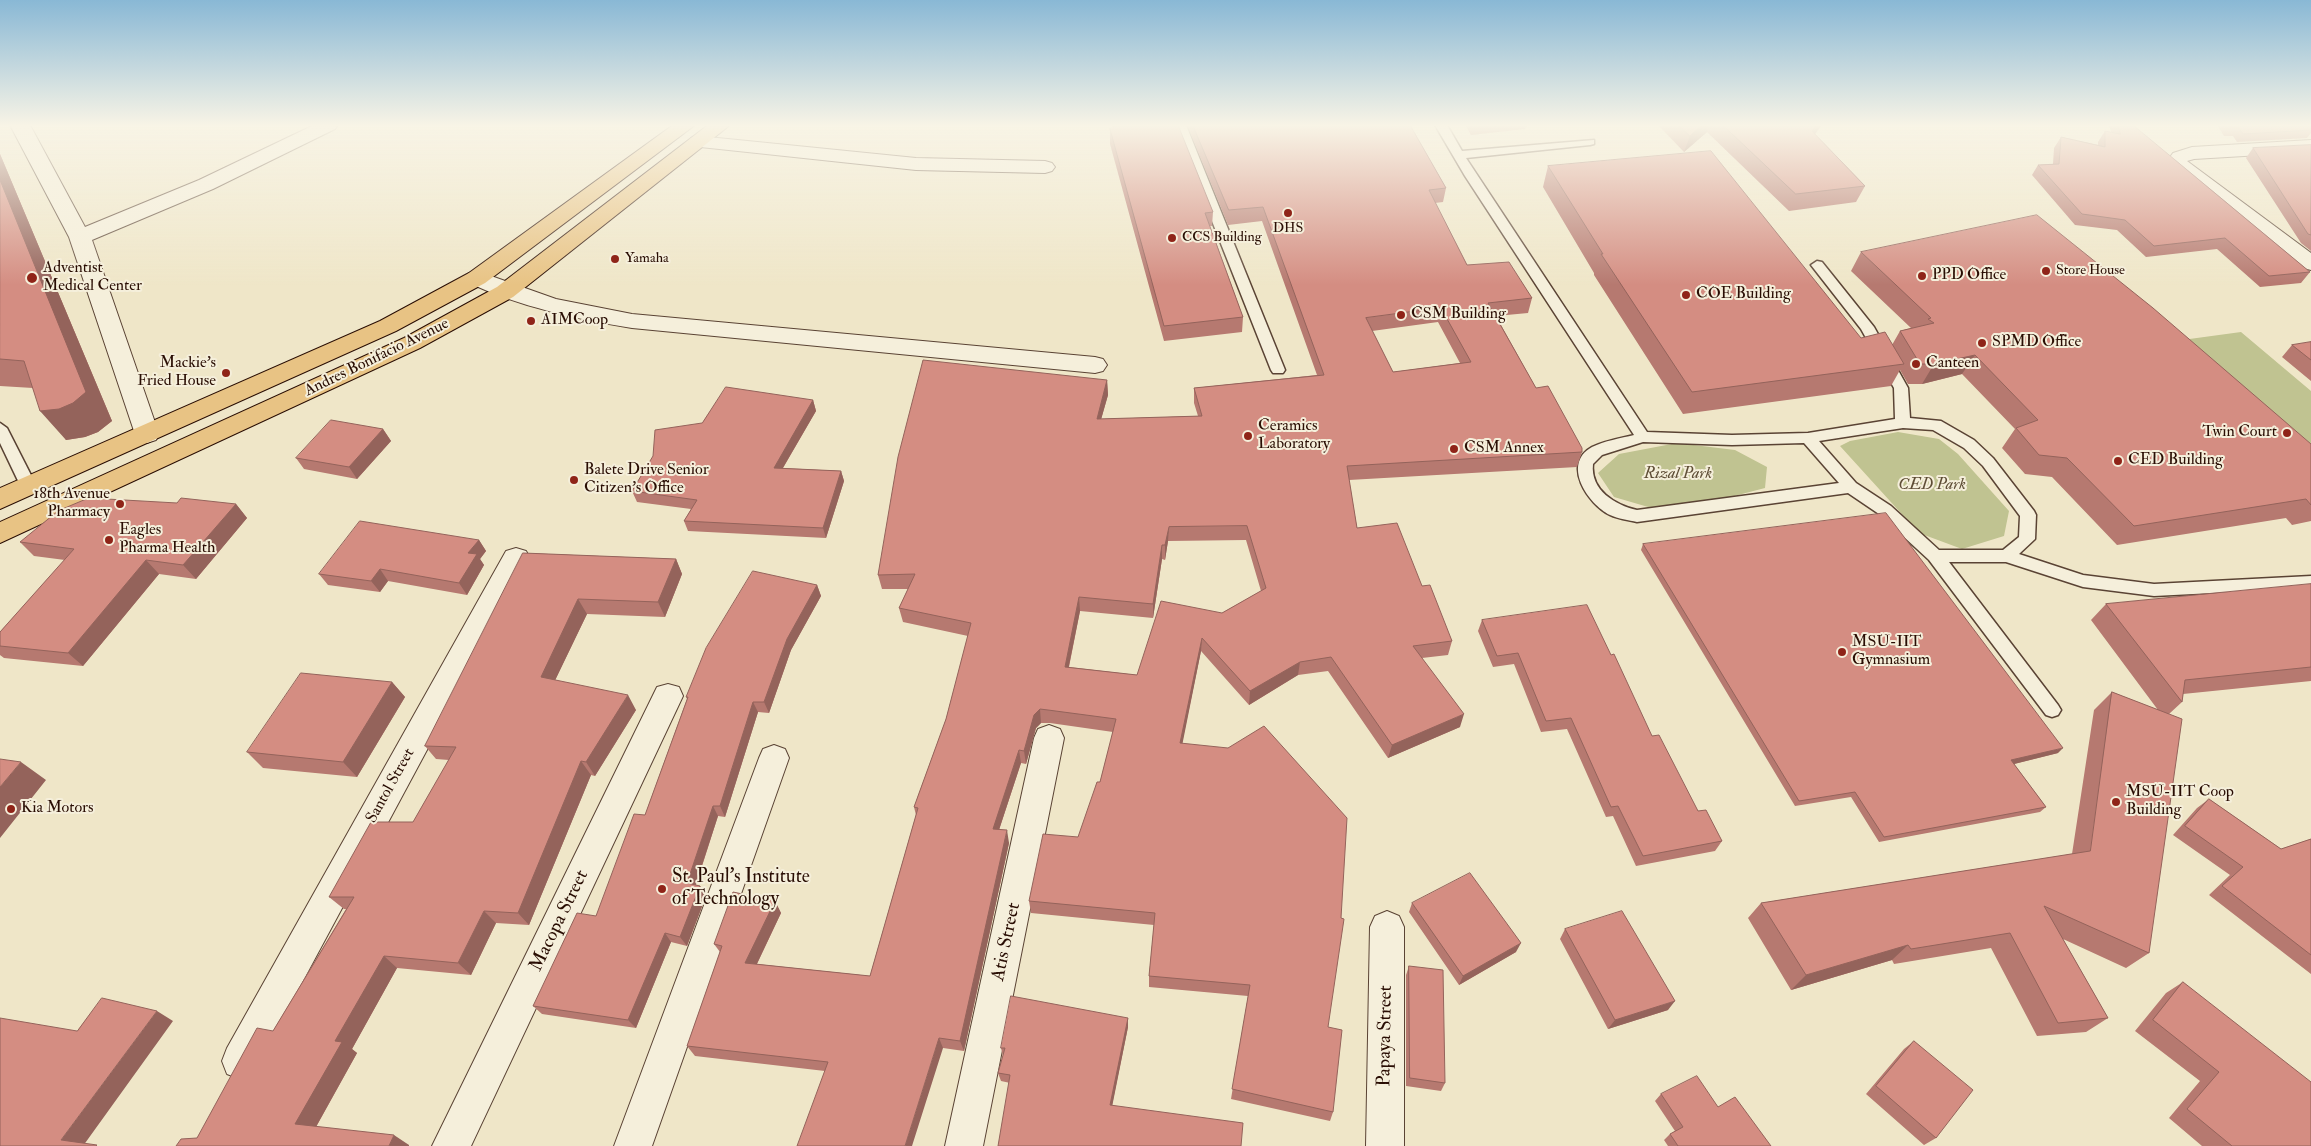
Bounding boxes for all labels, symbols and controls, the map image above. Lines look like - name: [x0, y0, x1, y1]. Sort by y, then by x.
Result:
- marker: DHS: [1282, 207, 1294, 219]
- place label: DHS: [1273, 221, 1303, 237]
- place label: CCS Building: [1182, 230, 1262, 246]
- marker: CCS Building: [1166, 232, 1178, 244]
- place label: Yamaha: [625, 251, 669, 267]
- marker: Yamaha: [609, 253, 621, 265]
- place label: Adventist Medical Center: [43, 259, 142, 297]
- place label: Store House: [2056, 263, 2125, 279]
- marker: Store House: [2040, 265, 2052, 277]
- place label: PPD Office: [1932, 266, 2006, 286]
- marker: PPD Office: [1916, 270, 1928, 282]
- marker: Adventist Medical Center: [25, 271, 39, 285]
- place label: COE Building: [1696, 285, 1791, 305]
- marker: COE Building: [1680, 289, 1692, 301]
- place label: CSM Building: [1411, 305, 1506, 325]
- marker: CSM Building: [1395, 309, 1407, 321]
- place label: AIMCoop: [541, 311, 608, 331]
- street label: Andres Bonifacio Avenue: [302, 315, 452, 401]
- marker: AIMCoop: [525, 315, 537, 327]
- place label: SPMD Office: [1992, 333, 2081, 353]
- marker: SPMD Office: [1976, 337, 1988, 349]
- place label: Mackie's Fried House: [137, 354, 216, 392]
- place label: Canteen: [1926, 354, 1979, 374]
- marker: Canteen: [1910, 358, 1922, 370]
- marker: Mackie's Fried House: [220, 367, 232, 379]
- place label: Ceramics Laboratory: [1258, 417, 1330, 455]
- place label: Twin Court: [2202, 423, 2277, 443]
- marker: Twin Court: [2281, 427, 2293, 439]
- marker: Ceramics Laboratory: [1242, 430, 1254, 442]
- place label: CSM Annex: [1464, 439, 1544, 459]
- marker: CSM Annex: [1448, 443, 1460, 455]
- place label: CED Building: [2128, 451, 2223, 471]
- marker: CED Building: [2112, 455, 2124, 467]
- place label: Balete Drive Senior Citizen's Office: [584, 461, 709, 499]
- park label: Rizal Park: [1644, 465, 1712, 485]
- marker: Balete Drive Senior Citizen's Office: [568, 474, 580, 486]
- park label: CED Park: [1898, 476, 1966, 496]
- place label: 18th Avenue Pharmacy: [34, 485, 110, 523]
- marker: 18th Avenue Pharmacy: [114, 498, 126, 510]
- place label: Eagles Pharma Health: [119, 521, 215, 559]
- marker: Eagles Pharma Health: [103, 534, 115, 546]
- place label: MSU-IIT Gymnasium: [1852, 633, 1930, 671]
- marker: MSU-IIT Gymnasium: [1836, 646, 1848, 658]
- street label: Santol Street: [363, 745, 419, 827]
- place label: MSU-IIT Coop Building: [2126, 783, 2234, 821]
- marker: MSU-IIT Coop Building: [2110, 796, 2122, 808]
- place label: Kia Motors: [21, 799, 94, 819]
- marker: Kia Motors: [5, 803, 17, 815]
- street label: Macopa Street: [526, 867, 594, 975]
- place label: St. Paul's Institute of Technology: [672, 867, 810, 911]
- marker: St. Paul's Institute of Technology: [656, 883, 668, 895]
- street label: Atis Street: [988, 901, 1026, 983]
- street label: Papaya Street: [1374, 985, 1398, 1087]

